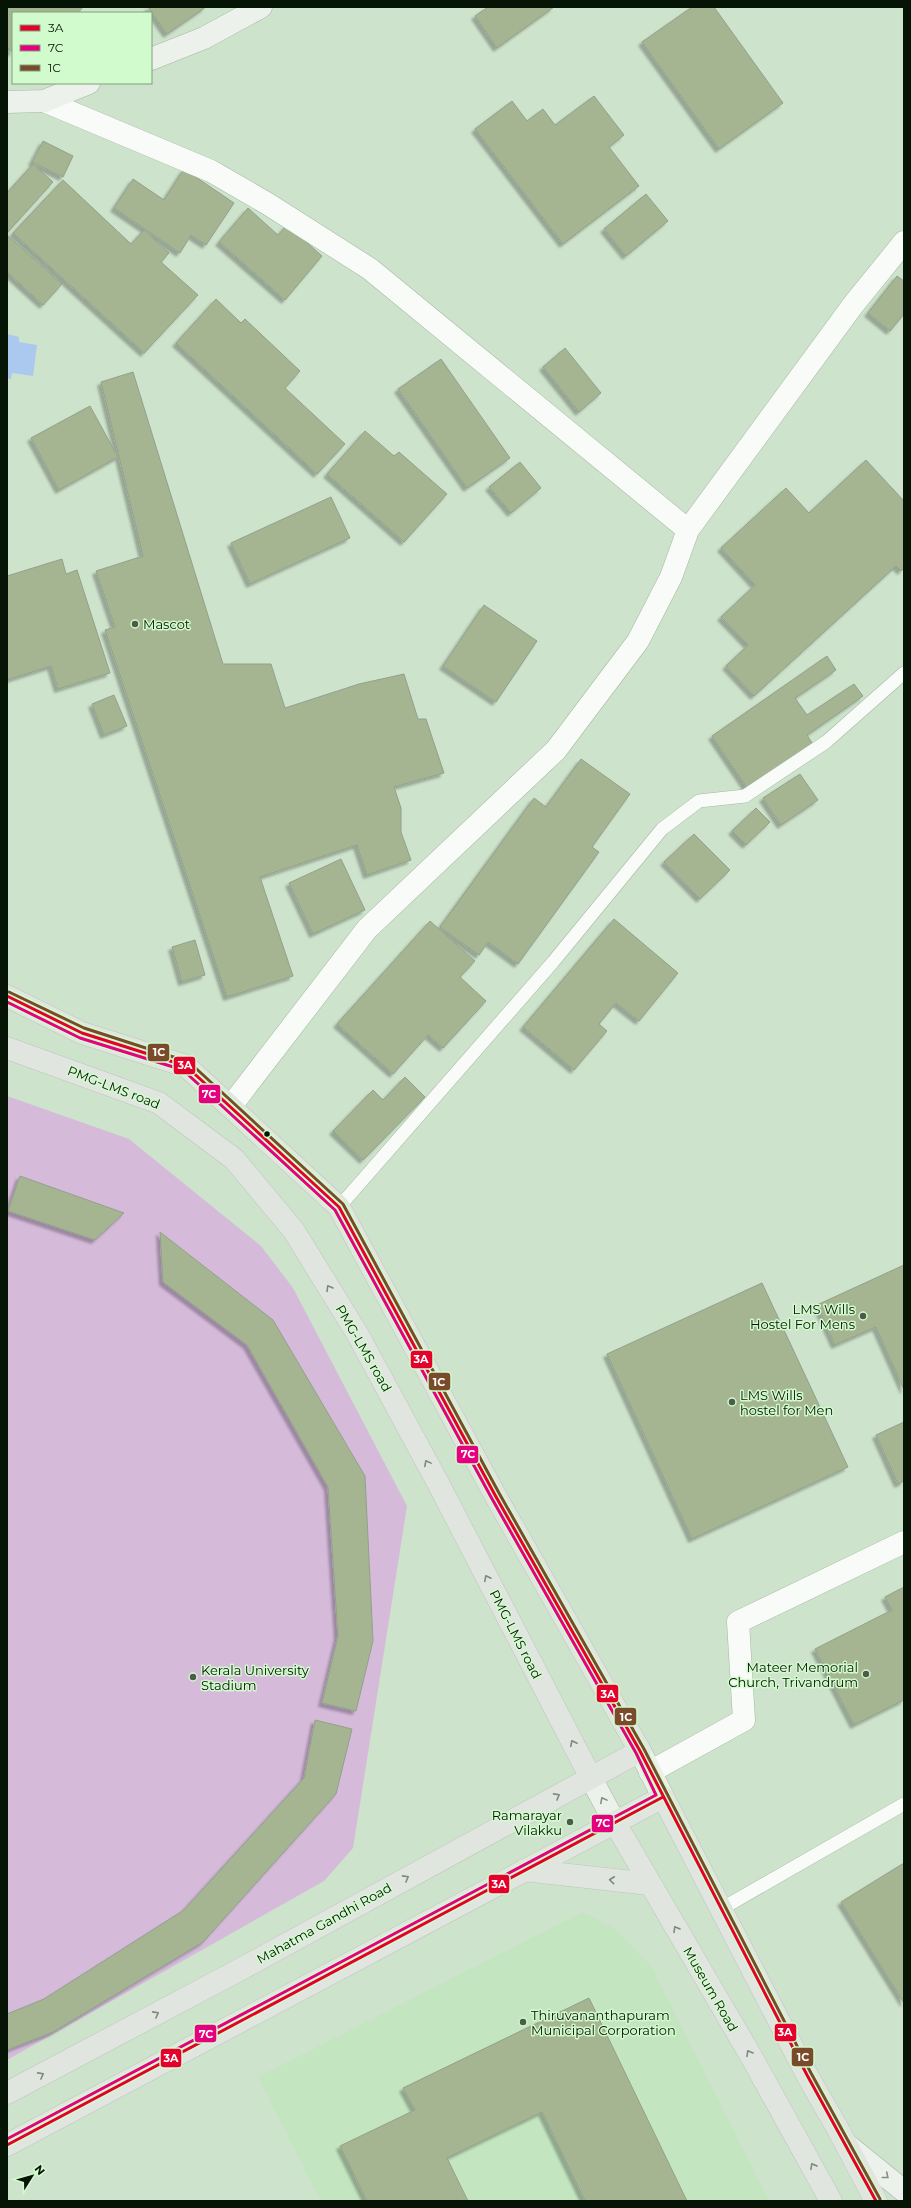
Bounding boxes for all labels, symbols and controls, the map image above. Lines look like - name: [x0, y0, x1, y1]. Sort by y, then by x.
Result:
- legend: [12, 12, 152, 84]
- text: 3A: [48, 20, 64, 35]
- text: 7C: [48, 40, 64, 55]
- text: 1C: [48, 60, 61, 75]
- place label: Mascot: [143, 616, 190, 632]
- marker: Mascot: [130, 619, 140, 629]
- line badge: 1C: [147, 1043, 170, 1062]
- text: 1C: [153, 1045, 165, 1059]
- line badge: 3A: [173, 1056, 196, 1075]
- text: 3A: [177, 1058, 193, 1072]
- street label: PMG-LMS road: [66, 1062, 162, 1112]
- line badge: 7C: [198, 1084, 221, 1104]
- text: 7C: [202, 1087, 216, 1101]
- unlabelled marker: [262, 1129, 272, 1139]
- one-way arrow: [327, 1285, 334, 1292]
- place label: LMS Wills Hostel For Mens: [750, 1301, 855, 1332]
- street label: PMG-LMS road: [333, 1302, 395, 1394]
- marker: LMS Wills Hostel For Mens: [858, 1311, 868, 1321]
- line badge: 3A: [410, 1350, 433, 1369]
- text: 3A: [413, 1352, 429, 1366]
- line badge: 1C: [428, 1372, 451, 1391]
- text: 1C: [433, 1375, 445, 1389]
- place label: LMS Wills hostel for Men: [740, 1387, 833, 1418]
- marker: LMS Wills hostel for Men: [727, 1397, 737, 1407]
- line badge: 7C: [456, 1445, 479, 1464]
- text: 7C: [461, 1447, 475, 1461]
- one-way arrow: [424, 1460, 432, 1467]
- one-way arrow: [485, 1575, 492, 1582]
- street label: PMG-LMS road: [487, 1587, 545, 1681]
- place label: Mateer Memorial Church, Trivandrum: [728, 1659, 858, 1690]
- place label: Kerala University Stadium: [201, 1662, 310, 1693]
- marker: Mateer Memorial Church, Trivandrum: [861, 1669, 871, 1679]
- marker: Kerala University Stadium: [188, 1672, 198, 1682]
- line badge: 3A: [596, 1684, 619, 1703]
- text: 3A: [600, 1687, 616, 1701]
- line badge: 1C: [614, 1707, 637, 1726]
- text: 1C: [620, 1710, 632, 1724]
- one-way arrow: [570, 1740, 578, 1747]
- one-way arrow: [553, 1794, 560, 1801]
- one-way arrow: [600, 1797, 608, 1804]
- place label: Ramarayar Vilakku: [492, 1807, 562, 1838]
- line badge: 7C: [591, 1814, 614, 1833]
- text: 7C: [596, 1816, 610, 1830]
- marker: Ramarayar Vilakku: [565, 1817, 575, 1827]
- line badge: 3A: [488, 1874, 510, 1894]
- one-way arrow: [402, 1876, 409, 1883]
- one-way arrow: [608, 1876, 615, 1885]
- text: 3A: [491, 1877, 507, 1891]
- street label: Mahatma Gandhi Road: [254, 1879, 394, 1967]
- one-way arrow: [674, 1926, 681, 1933]
- street label: Museum Road: [680, 1944, 742, 2034]
- place label: Thiruvananthapuram Municipal Corporation: [531, 2007, 676, 2038]
- one-way arrow: [152, 2011, 160, 2018]
- marker: Thiruvananthapuram Municipal Corporation: [518, 2017, 528, 2027]
- line badge: 3A: [774, 2023, 797, 2042]
- line badge: 7C: [194, 2024, 217, 2043]
- text: 3A: [777, 2025, 793, 2039]
- text: 7C: [199, 2027, 213, 2041]
- line badge: 1C: [791, 2047, 814, 2067]
- line badge: 3A: [160, 2048, 182, 2068]
- one-way arrow: [746, 2050, 754, 2057]
- text: 1C: [797, 2050, 809, 2064]
- text: 3A: [163, 2051, 179, 2065]
- one-way arrow: [37, 2072, 45, 2079]
- north arrow: [12, 2156, 52, 2196]
- text: N: [32, 2162, 48, 2178]
- one-way arrow: [810, 2163, 817, 2171]
- one-way arrow: [881, 2172, 888, 2179]

